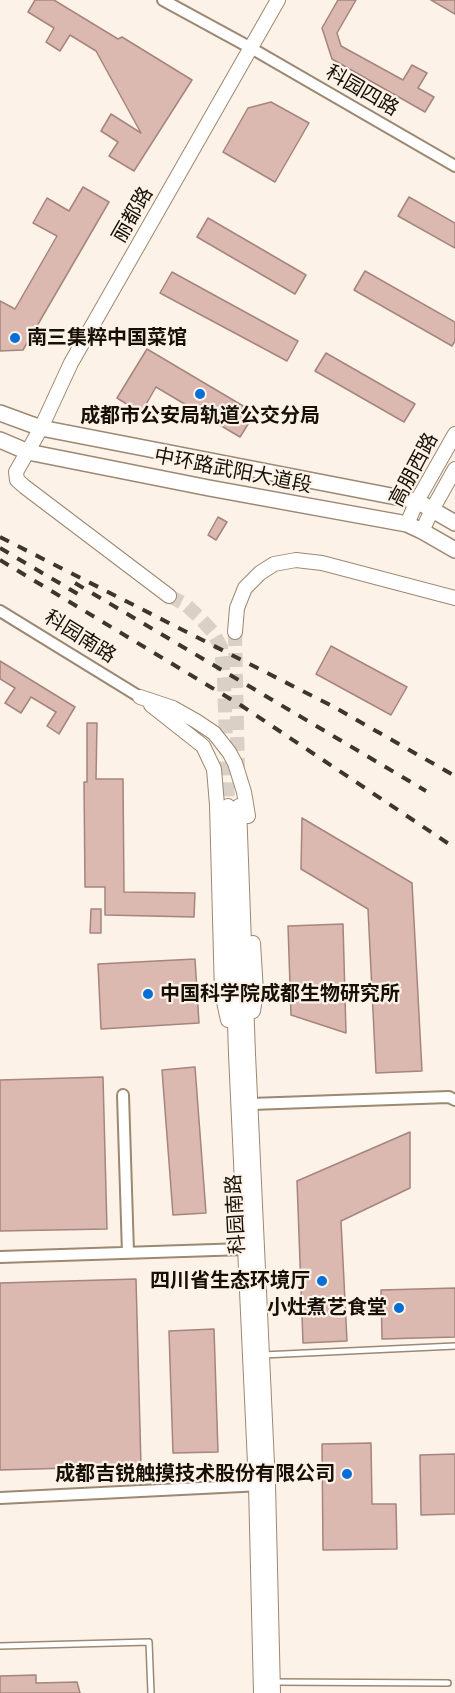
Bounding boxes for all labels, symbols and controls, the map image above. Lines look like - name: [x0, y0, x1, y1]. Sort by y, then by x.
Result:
- street label: 科园四路: [321, 61, 403, 121]
- street label: 丽都路: [108, 183, 158, 247]
- place label: 南三集粹中国菜馆: [27, 326, 187, 350]
- marker: 南三集粹中国菜馆: [8, 331, 22, 345]
- marker: 成都市公安局轨道公交分局: [193, 387, 207, 401]
- place label: 成都市公安局轨道公交分局: [80, 404, 320, 428]
- street label: 高朋西路: [385, 429, 443, 511]
- street label: 中环路武阳大道段: [152, 444, 314, 498]
- street label: 科园南路: [40, 606, 120, 668]
- place label: 中国科学院成都生物研究所: [160, 982, 400, 1006]
- marker: 中国科学院成都生物研究所: [141, 987, 155, 1001]
- street label: 科园南路: [222, 1173, 250, 1255]
- place label: 四川省生态环境厅: [150, 1269, 310, 1293]
- marker: 四川省生态环境厅: [315, 1274, 329, 1288]
- place label: 小灶煮艺食堂: [267, 1296, 387, 1320]
- marker: 小灶煮艺食堂: [392, 1301, 406, 1315]
- place label: 成都吉锐触摸技术股份有限公司: [55, 1462, 335, 1486]
- marker: 成都吉锐触摸技术股份有限公司: [340, 1467, 354, 1481]

